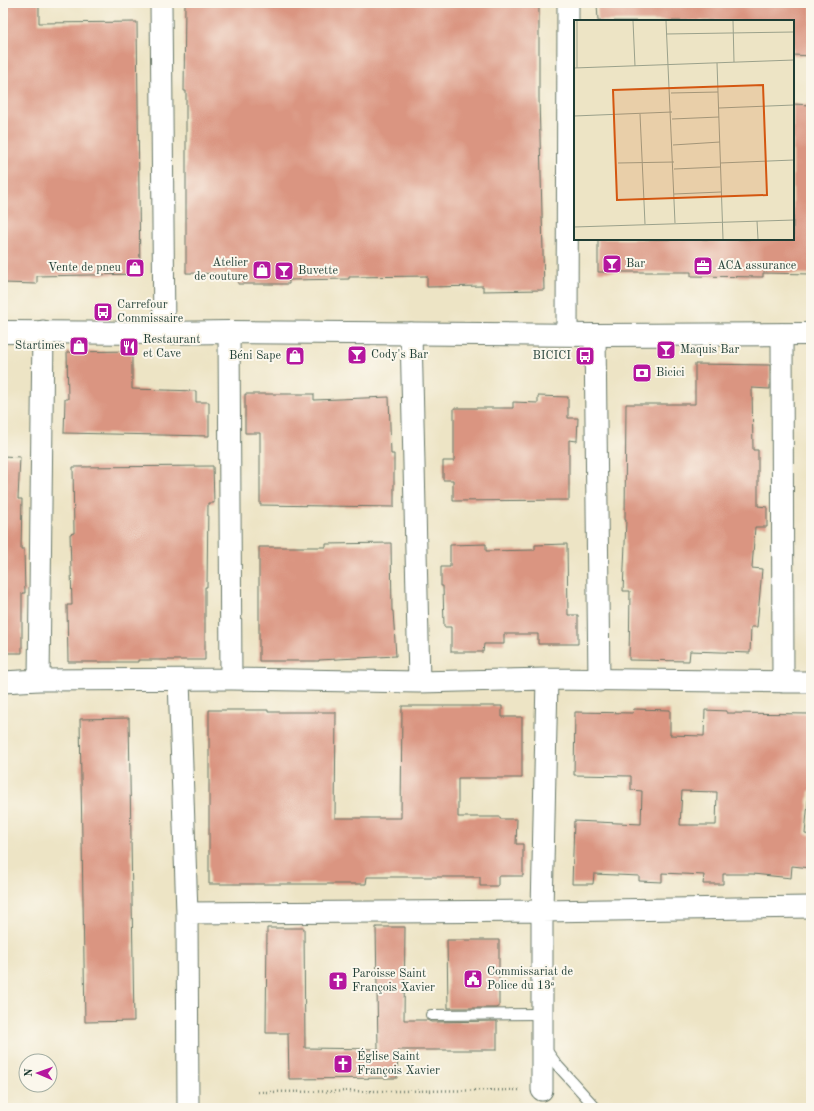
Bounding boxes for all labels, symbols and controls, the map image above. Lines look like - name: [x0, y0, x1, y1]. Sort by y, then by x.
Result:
- inset map: [574, 20, 794, 240]
- bar icon: Bar: [601, 253, 623, 275]
- office icon: ACA assurance: [692, 255, 714, 277]
- shop icon: Vente de pneu: [124, 257, 146, 279]
- place label: Atelier de couture: [194, 257, 248, 283]
- place label: Bar: [626, 258, 645, 270]
- shop icon: Atelier de couture: [251, 259, 273, 281]
- bar icon: Buvette: [273, 260, 295, 282]
- place label: ACA assurance: [717, 260, 797, 272]
- place label: Vente de pneu: [48, 262, 122, 274]
- place label: Buvette: [298, 265, 338, 277]
- place label: Carrefour Commissaire: [117, 299, 184, 325]
- bus stop icon: Carrefour Commissaire: [92, 301, 114, 323]
- place label: Restaurant et Cave: [143, 334, 200, 360]
- shop icon: Startimes: [68, 335, 90, 357]
- restaurant icon: Restaurant et Cave: [118, 336, 140, 358]
- bar icon: Maquis Bar: [655, 339, 677, 361]
- place label: Startimes: [15, 340, 65, 352]
- bar icon: Cody's Bar: [346, 344, 368, 366]
- place label: Maquis Bar: [680, 344, 739, 356]
- shop icon: Béni Sape: [284, 345, 306, 367]
- bus stop icon: BICICI: [574, 345, 596, 367]
- place label: Cody's Bar: [371, 349, 428, 361]
- place label: Béni Sape: [229, 350, 281, 362]
- place label: BICICI: [532, 350, 571, 362]
- bank icon: Bicici: [631, 362, 653, 384]
- place label: Bicici: [656, 367, 684, 379]
- place label: Commissariat de Police du 13ᵉ: [487, 966, 574, 992]
- place label: Paroisse Saint François Xavier: [352, 968, 435, 994]
- public building icon: Commissariat de Police du 13ᵉ: [462, 968, 484, 990]
- church icon: Paroisse Saint François Xavier: [327, 970, 349, 992]
- place label: Église Saint François Xavier: [357, 1048, 440, 1077]
- north arrow: [18, 1053, 58, 1093]
- church icon: Église Saint François Xavier: [332, 1053, 354, 1075]
- text: N: [24, 1068, 35, 1077]

